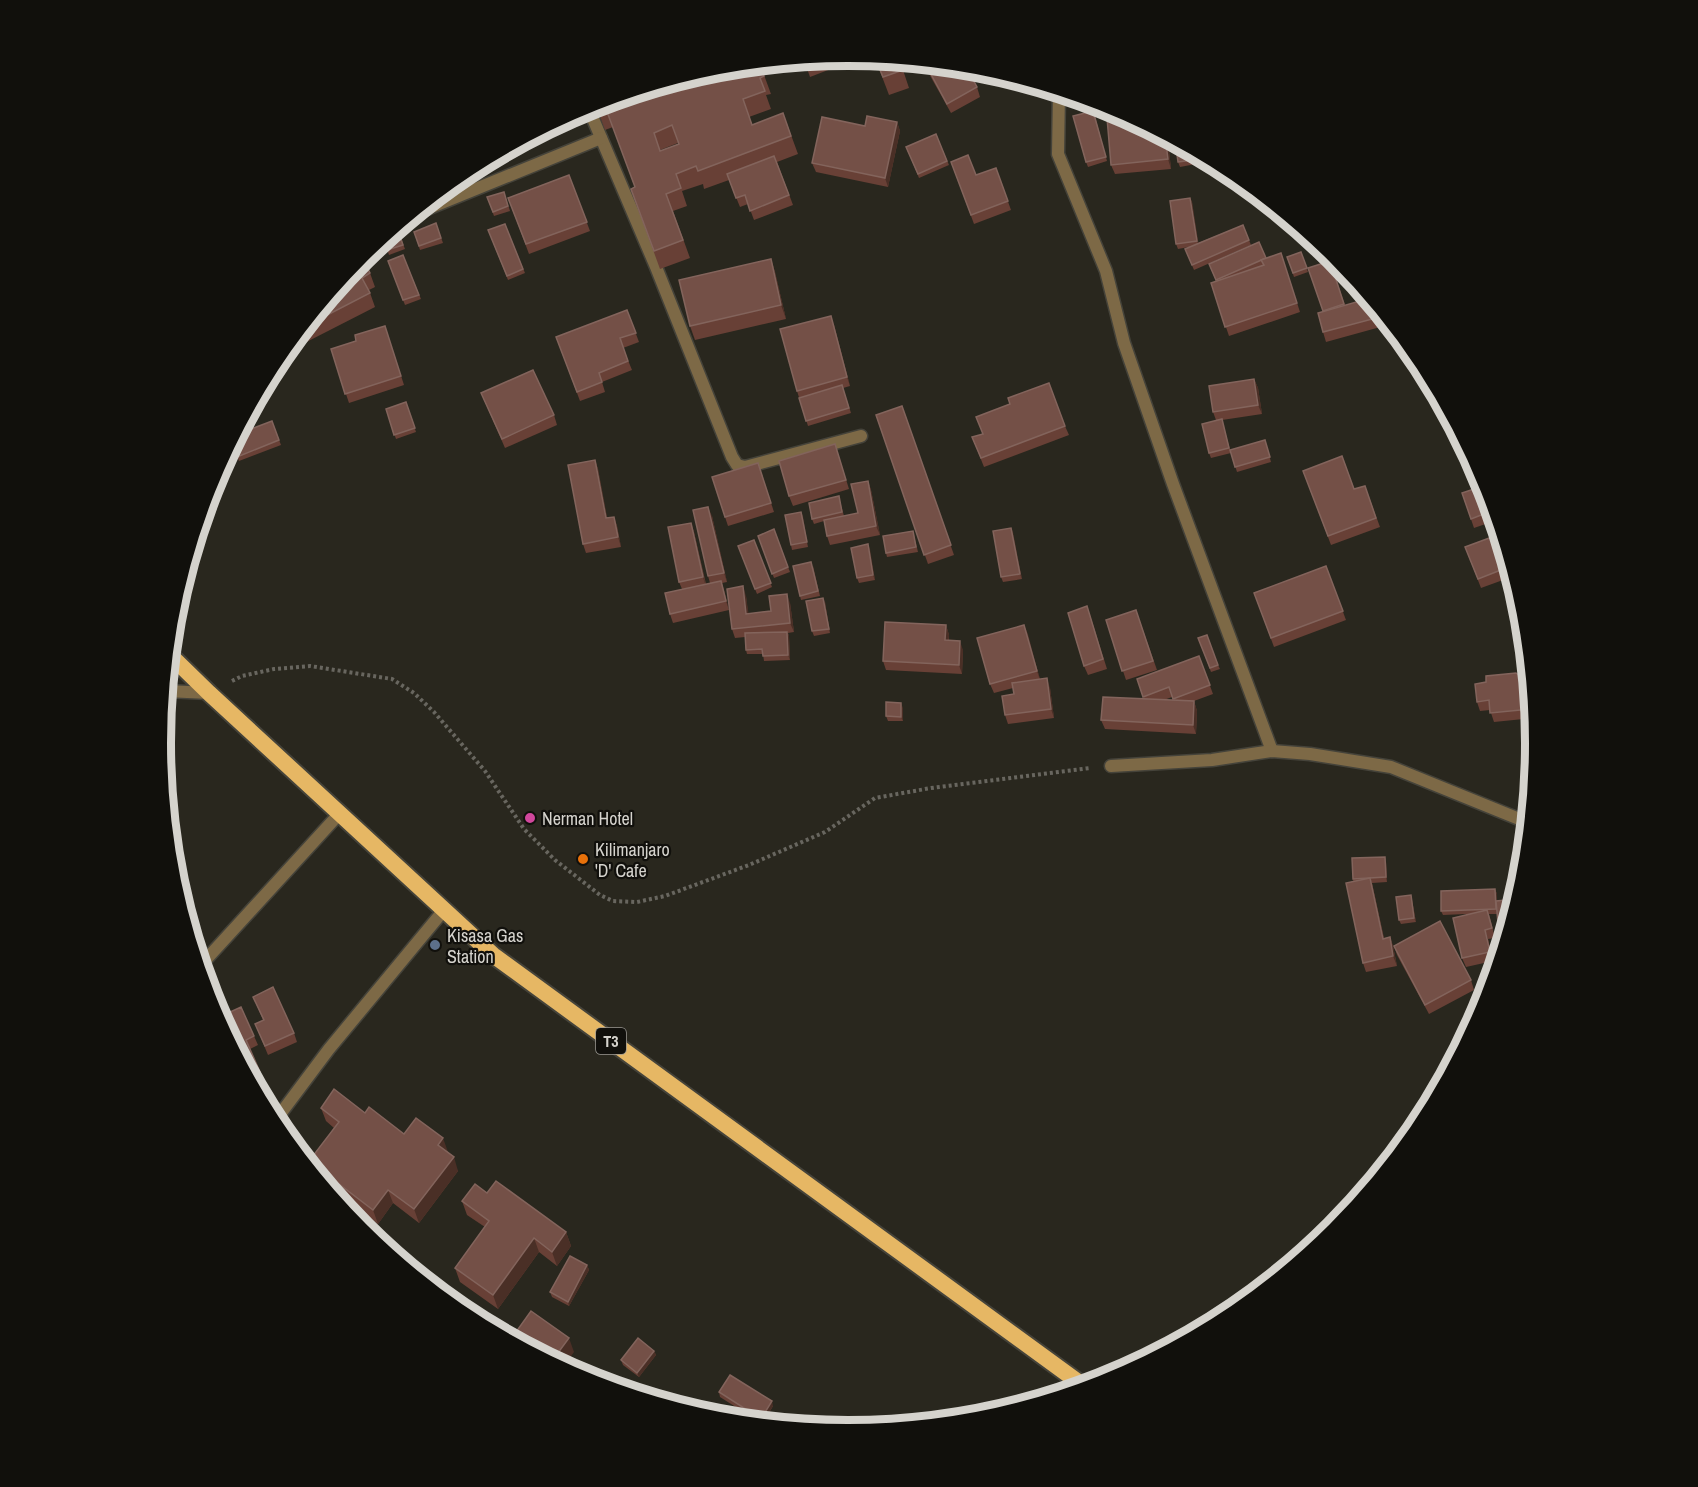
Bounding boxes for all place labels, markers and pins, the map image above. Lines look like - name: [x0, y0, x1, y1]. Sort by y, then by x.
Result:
- place label: Nerman Hotel: [542, 806, 633, 831]
- marker: Nerman Hotel: [523, 811, 537, 825]
- place label: Kilimanjaro 'D' Cafe: [595, 837, 670, 883]
- marker: Kilimanjaro 'D' Cafe: [576, 852, 590, 866]
- place label: Kisasa Gas Station: [447, 923, 523, 969]
- marker: Kisasa Gas Station: [428, 938, 442, 952]

